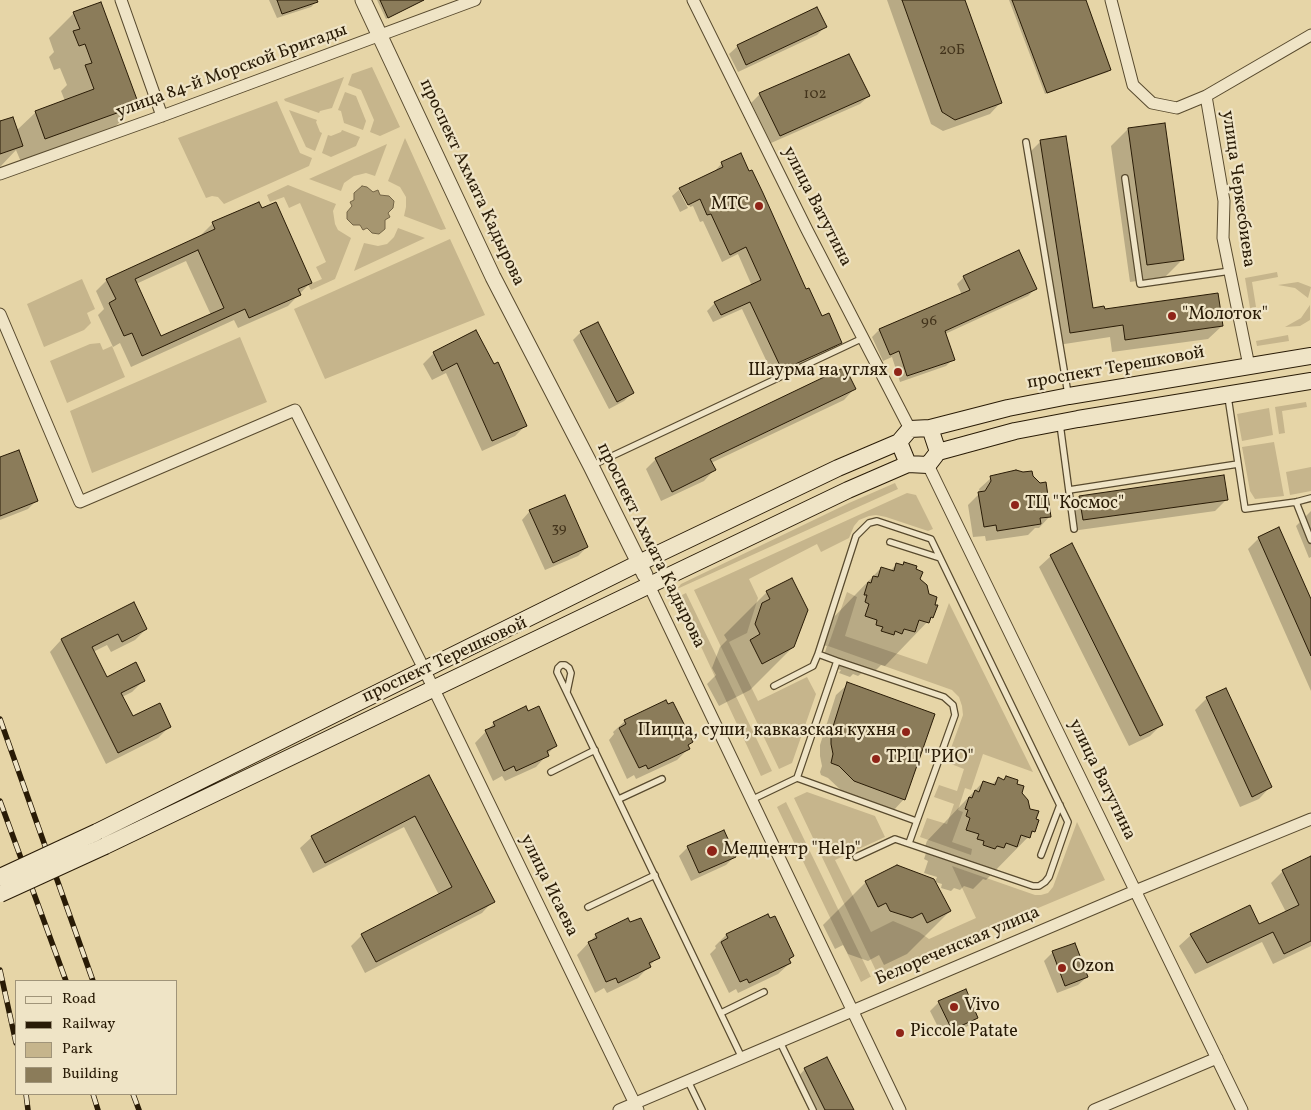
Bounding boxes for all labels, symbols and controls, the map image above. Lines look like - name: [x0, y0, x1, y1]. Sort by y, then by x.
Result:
- street label: улица 84-й Морской Бригады: [114, 20, 350, 124]
- house number: 20Б: [939, 42, 965, 60]
- street label: проспект Ахмата Кадырова: [414, 76, 528, 290]
- house number: 102: [804, 86, 826, 104]
- street label: улица Черкесбиева: [1215, 109, 1259, 269]
- street label: улица Ватутина: [776, 143, 856, 271]
- place label: МТС: [711, 195, 749, 217]
- marker: МТС: [753, 200, 765, 212]
- place label: "Молоток": [1182, 305, 1268, 327]
- marker: "Молоток": [1166, 310, 1178, 322]
- house number: 96: [921, 313, 937, 331]
- street label: проспект Терешковой: [1026, 343, 1206, 395]
- place label: Шаурма на углях: [748, 361, 888, 383]
- marker: Шаурма на углях: [892, 366, 904, 378]
- street label: проспект Ахмата Кадырова: [591, 440, 709, 652]
- place label: ТЦ "Космос": [1025, 494, 1124, 516]
- marker: ТЦ "Космос": [1009, 499, 1021, 511]
- house number: 39: [551, 520, 567, 538]
- street label: проспект Терешковой: [359, 613, 531, 709]
- street label: улица Ватутина: [1062, 716, 1140, 844]
- place label: Пицца, суши, кавказская кухня: [638, 721, 896, 743]
- marker: Пицца, суши, кавказская кухня: [900, 726, 912, 738]
- place label: ТРЦ "РИО": [886, 748, 974, 770]
- marker: ТРЦ "РИО": [870, 753, 882, 765]
- street label: улица Исаева: [514, 831, 582, 941]
- place label: Медцентр "Help": [723, 840, 861, 862]
- marker: Медцентр "Help": [705, 844, 719, 858]
- street label: Белореченская улица: [872, 903, 1044, 991]
- place label: Ozon: [1072, 957, 1114, 979]
- marker: Ozon: [1056, 962, 1068, 974]
- legend: [15, 980, 178, 1095]
- text: Road: [62, 989, 96, 1010]
- place label: Vivo: [964, 996, 1000, 1018]
- marker: Vivo: [948, 1001, 960, 1013]
- text: Railway: [62, 1014, 115, 1035]
- place label: Piccole Patate: [910, 1022, 1018, 1044]
- marker: Piccole Patate: [894, 1027, 906, 1039]
- text: Park: [62, 1039, 93, 1060]
- text: Building: [62, 1064, 118, 1085]

